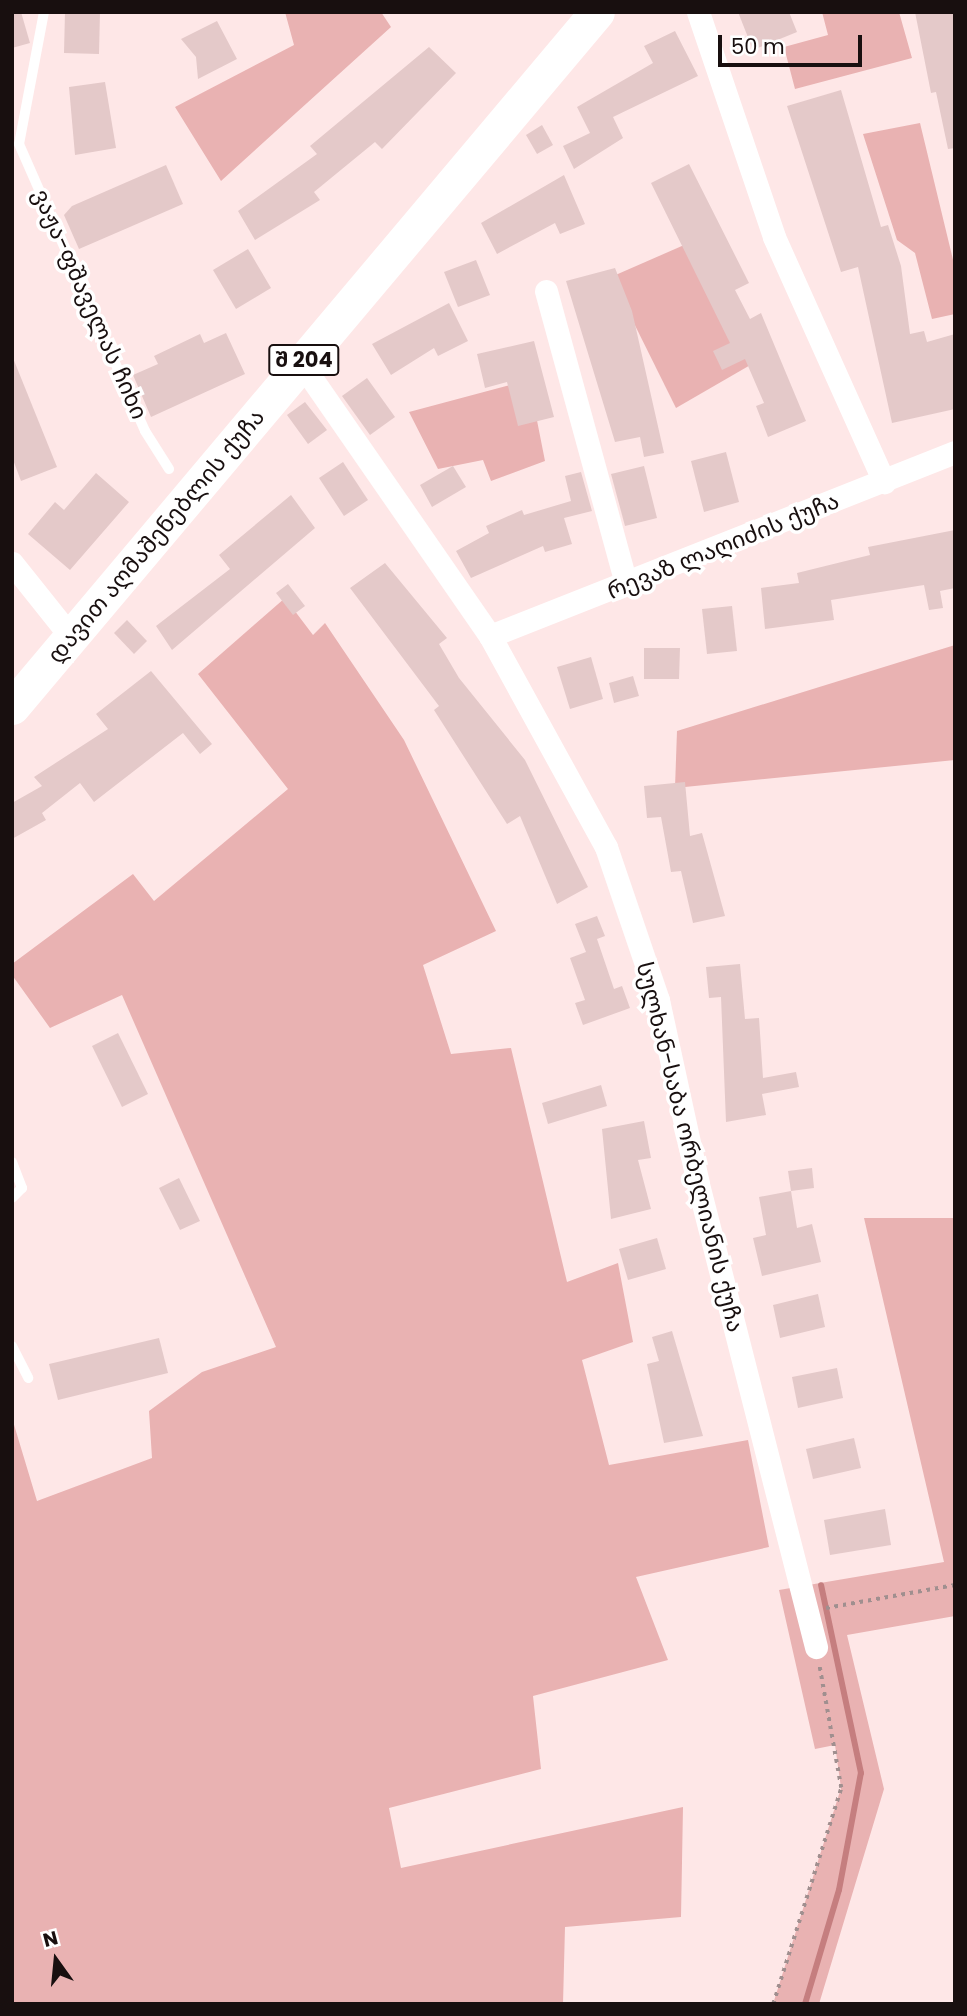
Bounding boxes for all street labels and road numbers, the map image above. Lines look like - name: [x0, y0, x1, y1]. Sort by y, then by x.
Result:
- street label: ვაჟა-ფშაველას ჩიხი: [27, 184, 153, 424]
- road number: შ 204: [267, 342, 341, 378]
- street label: დავით აღმაშენებლის ქუჩა: [42, 404, 270, 668]
- street label: რევაზ ლაღიძის ქუჩა: [603, 487, 843, 605]
- street label: სულხან-საბა ორბელიანის ქუჩა: [631, 959, 749, 1335]

